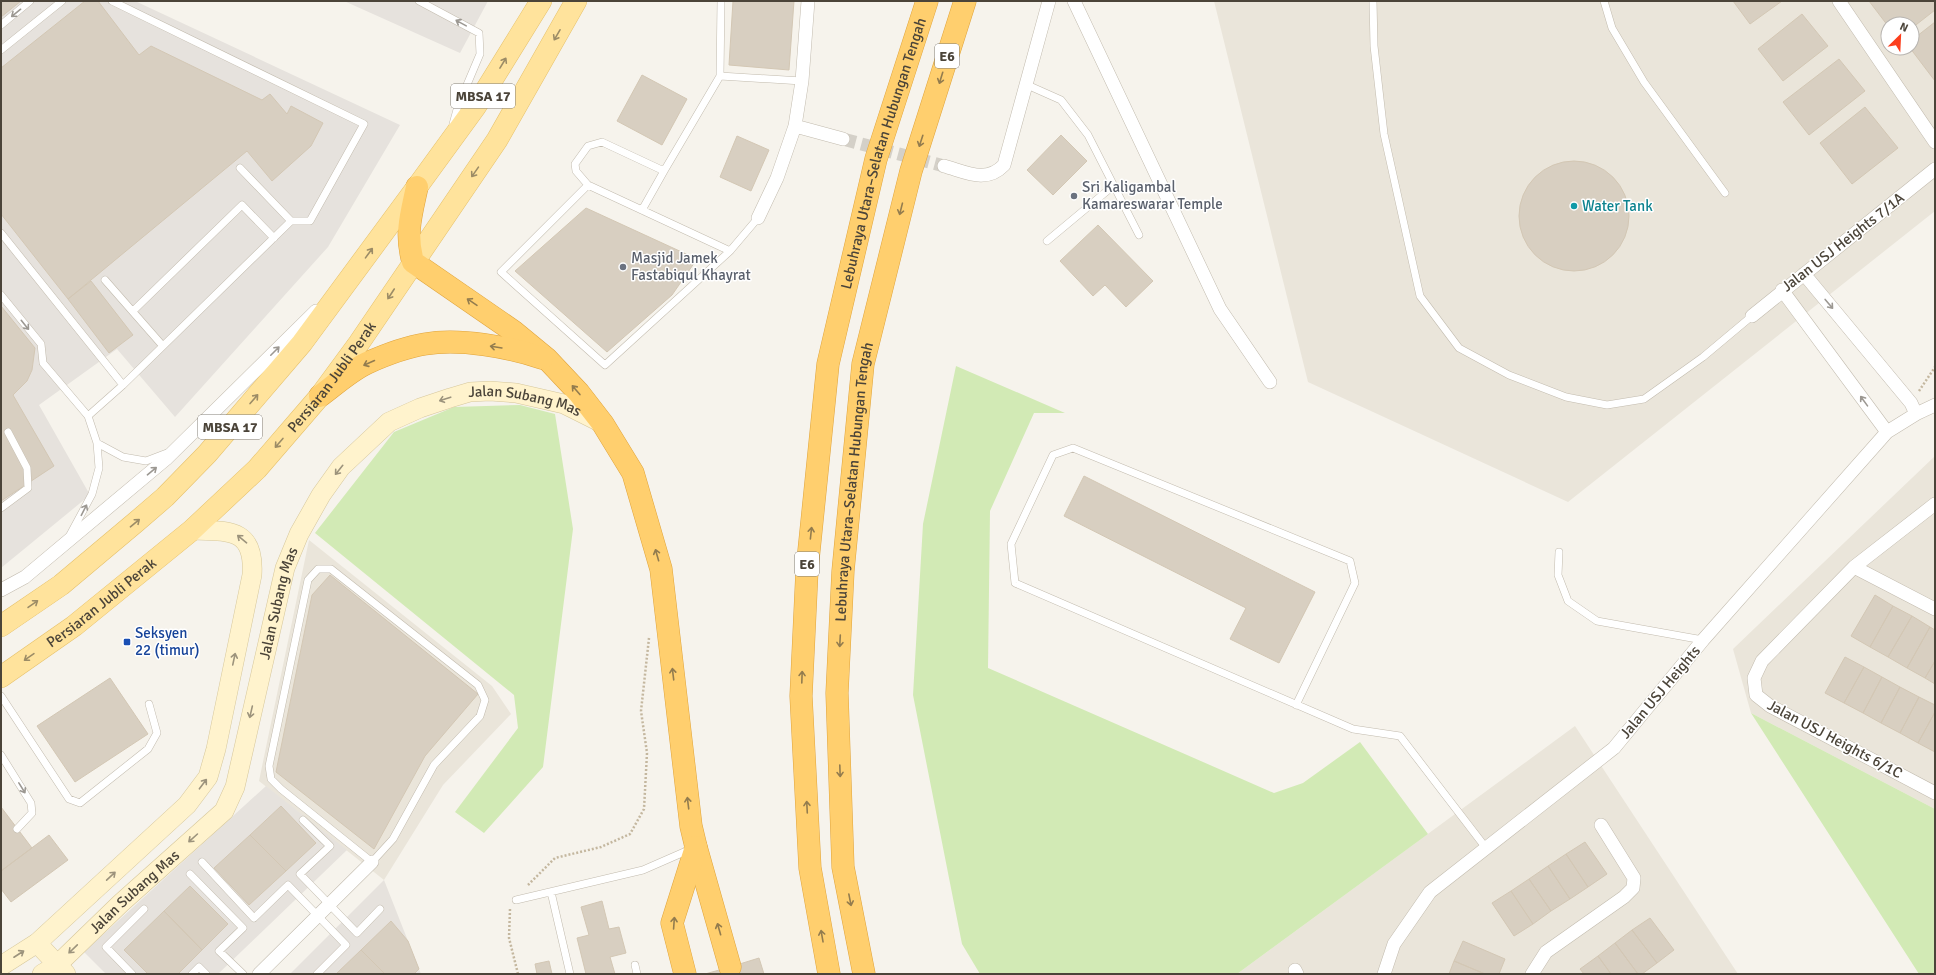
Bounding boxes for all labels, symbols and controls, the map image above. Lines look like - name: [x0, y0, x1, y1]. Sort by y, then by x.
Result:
- one-way arrow: [10, 9, 21, 17]
- street label: Lebuhraya Utara–Selatan Hubungan Tengah: [837, 15, 930, 291]
- north arrow: [1880, 16, 1920, 56]
- one-way arrow: [455, 19, 467, 27]
- text: N: [1898, 20, 1910, 35]
- one-way arrow: [552, 29, 560, 41]
- road number: E6: [935, 44, 959, 68]
- one-way arrow: [499, 58, 507, 69]
- one-way arrow: [937, 72, 944, 85]
- road number: MBSA 17: [451, 84, 515, 108]
- one-way arrow: [916, 135, 924, 147]
- one-way arrow: [471, 166, 479, 177]
- place label: Sri Kaligambal Kamareswarar Temple: [1082, 178, 1223, 213]
- street label: Jalan USJ Heights 7/1A: [1778, 189, 1908, 295]
- marker: Sri Kaligambal Kamareswarar Temple: [1069, 191, 1079, 201]
- place label: Water Tank: [1582, 197, 1653, 215]
- marker: Water Tank: [1569, 201, 1579, 211]
- one-way arrow: [897, 202, 905, 215]
- one-way arrow: [364, 248, 373, 259]
- place label: Masjid Jamek Fastabiqul Khayrat: [631, 249, 751, 284]
- marker: Masjid Jamek Fastabiqul Khayrat: [618, 262, 628, 272]
- one-way arrow: [387, 289, 395, 300]
- one-way arrow: [466, 298, 477, 306]
- one-way arrow: [1824, 298, 1833, 309]
- street label: Persiaran Jubli Perak: [284, 318, 380, 436]
- one-way arrow: [21, 320, 30, 331]
- street label: Lebuhraya Utara–Selatan Hubungan Tengah: [832, 340, 877, 622]
- one-way arrow: [490, 343, 503, 351]
- one-way arrow: [270, 346, 280, 356]
- one-way arrow: [364, 360, 376, 367]
- street label: Jalan Subang Mas: [468, 382, 585, 420]
- one-way arrow: [571, 385, 581, 395]
- one-way arrow: [249, 394, 258, 405]
- one-way arrow: [440, 396, 452, 404]
- one-way arrow: [1860, 396, 1868, 407]
- road number: MBSA 17: [198, 415, 262, 439]
- one-way arrow: [275, 437, 284, 448]
- one-way arrow: [335, 464, 343, 475]
- one-way arrow: [147, 467, 158, 476]
- one-way arrow: [80, 504, 88, 516]
- one-way arrow: [129, 519, 140, 528]
- one-way arrow: [807, 527, 814, 540]
- one-way arrow: [237, 535, 248, 544]
- street label: Jalan Subang Mas: [255, 544, 302, 661]
- one-way arrow: [653, 548, 660, 561]
- road number: E6: [795, 552, 819, 576]
- street label: Persiaran Jubli Perak: [43, 554, 160, 651]
- one-way arrow: [27, 600, 38, 608]
- place label: Seksyen 22 (timur): [135, 624, 200, 659]
- one-way arrow: [836, 634, 843, 647]
- marker: Seksyen 22 (timur): [122, 637, 132, 647]
- street label: Jalan USJ Heights: [1616, 642, 1704, 742]
- one-way arrow: [24, 653, 35, 661]
- one-way arrow: [230, 653, 238, 666]
- one-way arrow: [670, 668, 677, 681]
- one-way arrow: [799, 671, 806, 684]
- street label: Jalan USJ Heights 6/1C: [1764, 696, 1906, 782]
- one-way arrow: [247, 705, 255, 718]
- one-way arrow: [836, 764, 843, 777]
- one-way arrow: [199, 779, 207, 790]
- one-way arrow: [17, 782, 26, 793]
- one-way arrow: [685, 797, 692, 810]
- one-way arrow: [803, 801, 811, 814]
- one-way arrow: [188, 834, 198, 843]
- street label: Jalan Subang Mas: [86, 846, 183, 937]
- one-way arrow: [105, 871, 116, 880]
- one-way arrow: [846, 894, 854, 907]
- one-way arrow: [671, 916, 678, 929]
- one-way arrow: [715, 923, 722, 936]
- one-way arrow: [818, 929, 826, 942]
- one-way arrow: [68, 944, 78, 954]
- one-way arrow: [13, 950, 24, 958]

